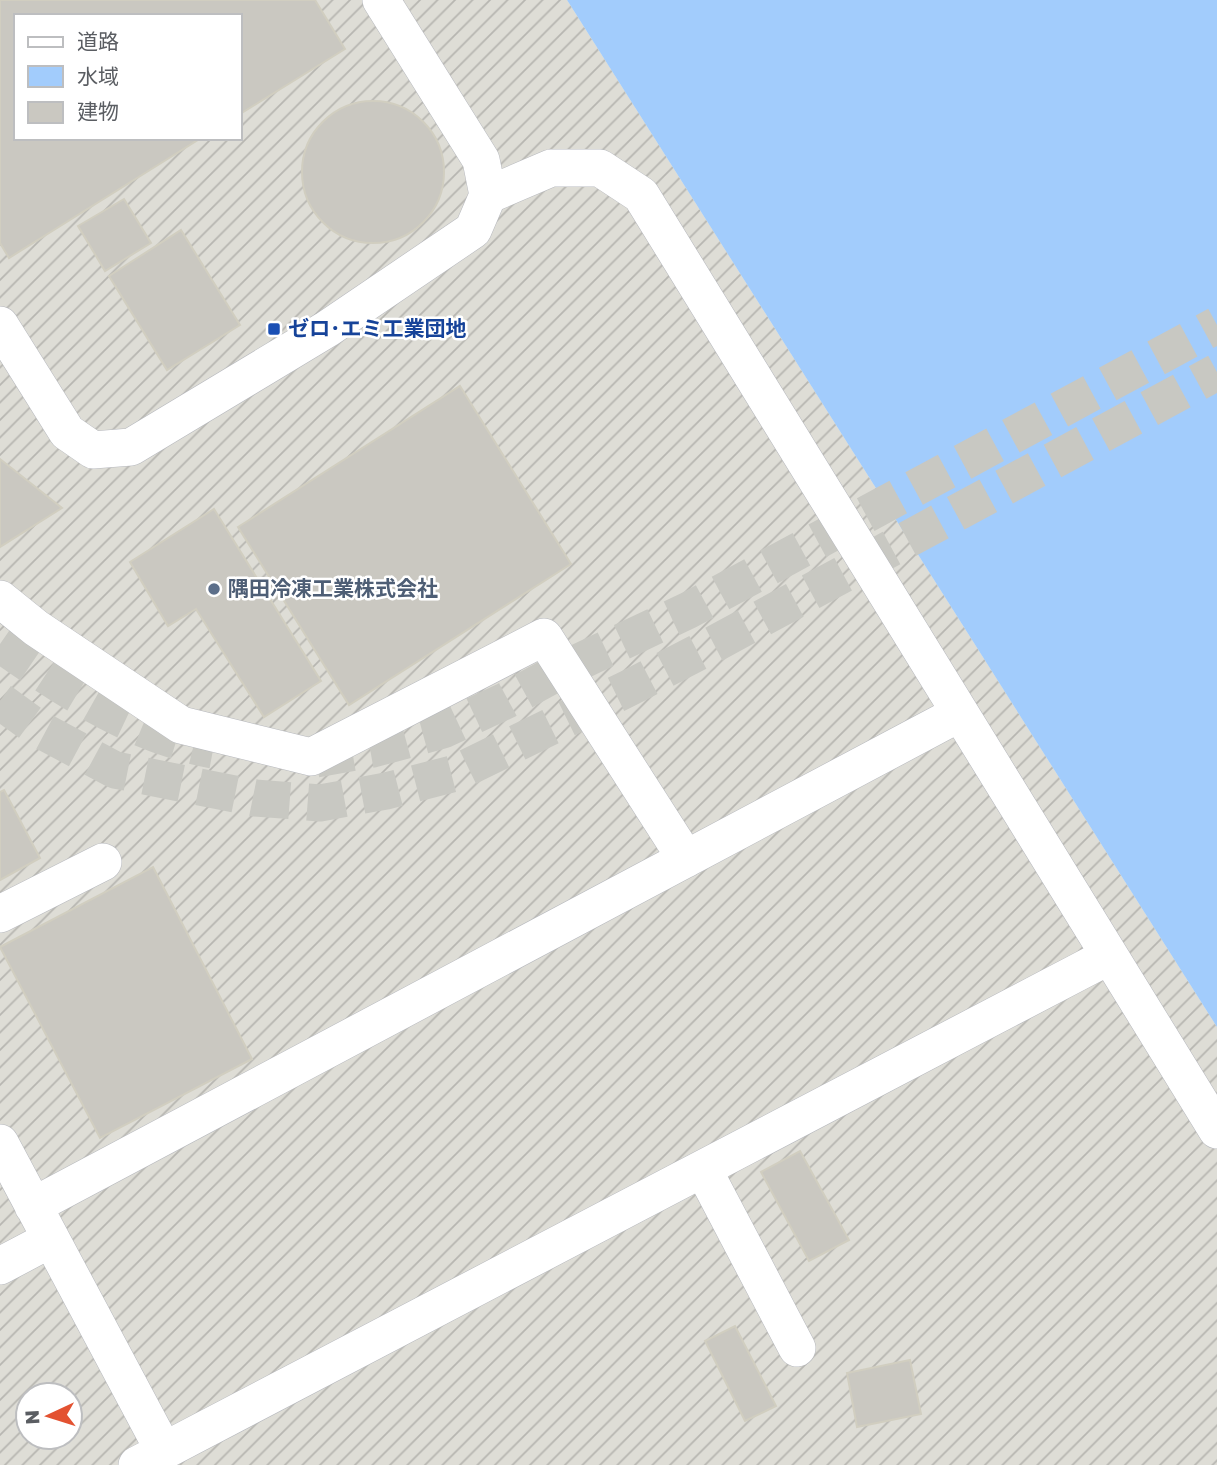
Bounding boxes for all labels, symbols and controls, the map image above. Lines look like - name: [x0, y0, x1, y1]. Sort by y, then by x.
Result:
- legend: [14, 14, 242, 140]
- text: 道路: [77, 28, 119, 54]
- text: 水域: [77, 63, 119, 89]
- text: 建物: [77, 98, 119, 124]
- place label: ゼロ･エミ工業団地: [288, 315, 467, 341]
- marker: ゼロ･エミ工業団地: [266, 321, 282, 337]
- place label: 隅田冷凍工業株式会社: [228, 575, 438, 601]
- marker: 隅田冷凍工業株式会社: [206, 581, 222, 597]
- north arrow: [14, 1381, 84, 1451]
- text: N: [20, 1409, 44, 1425]

